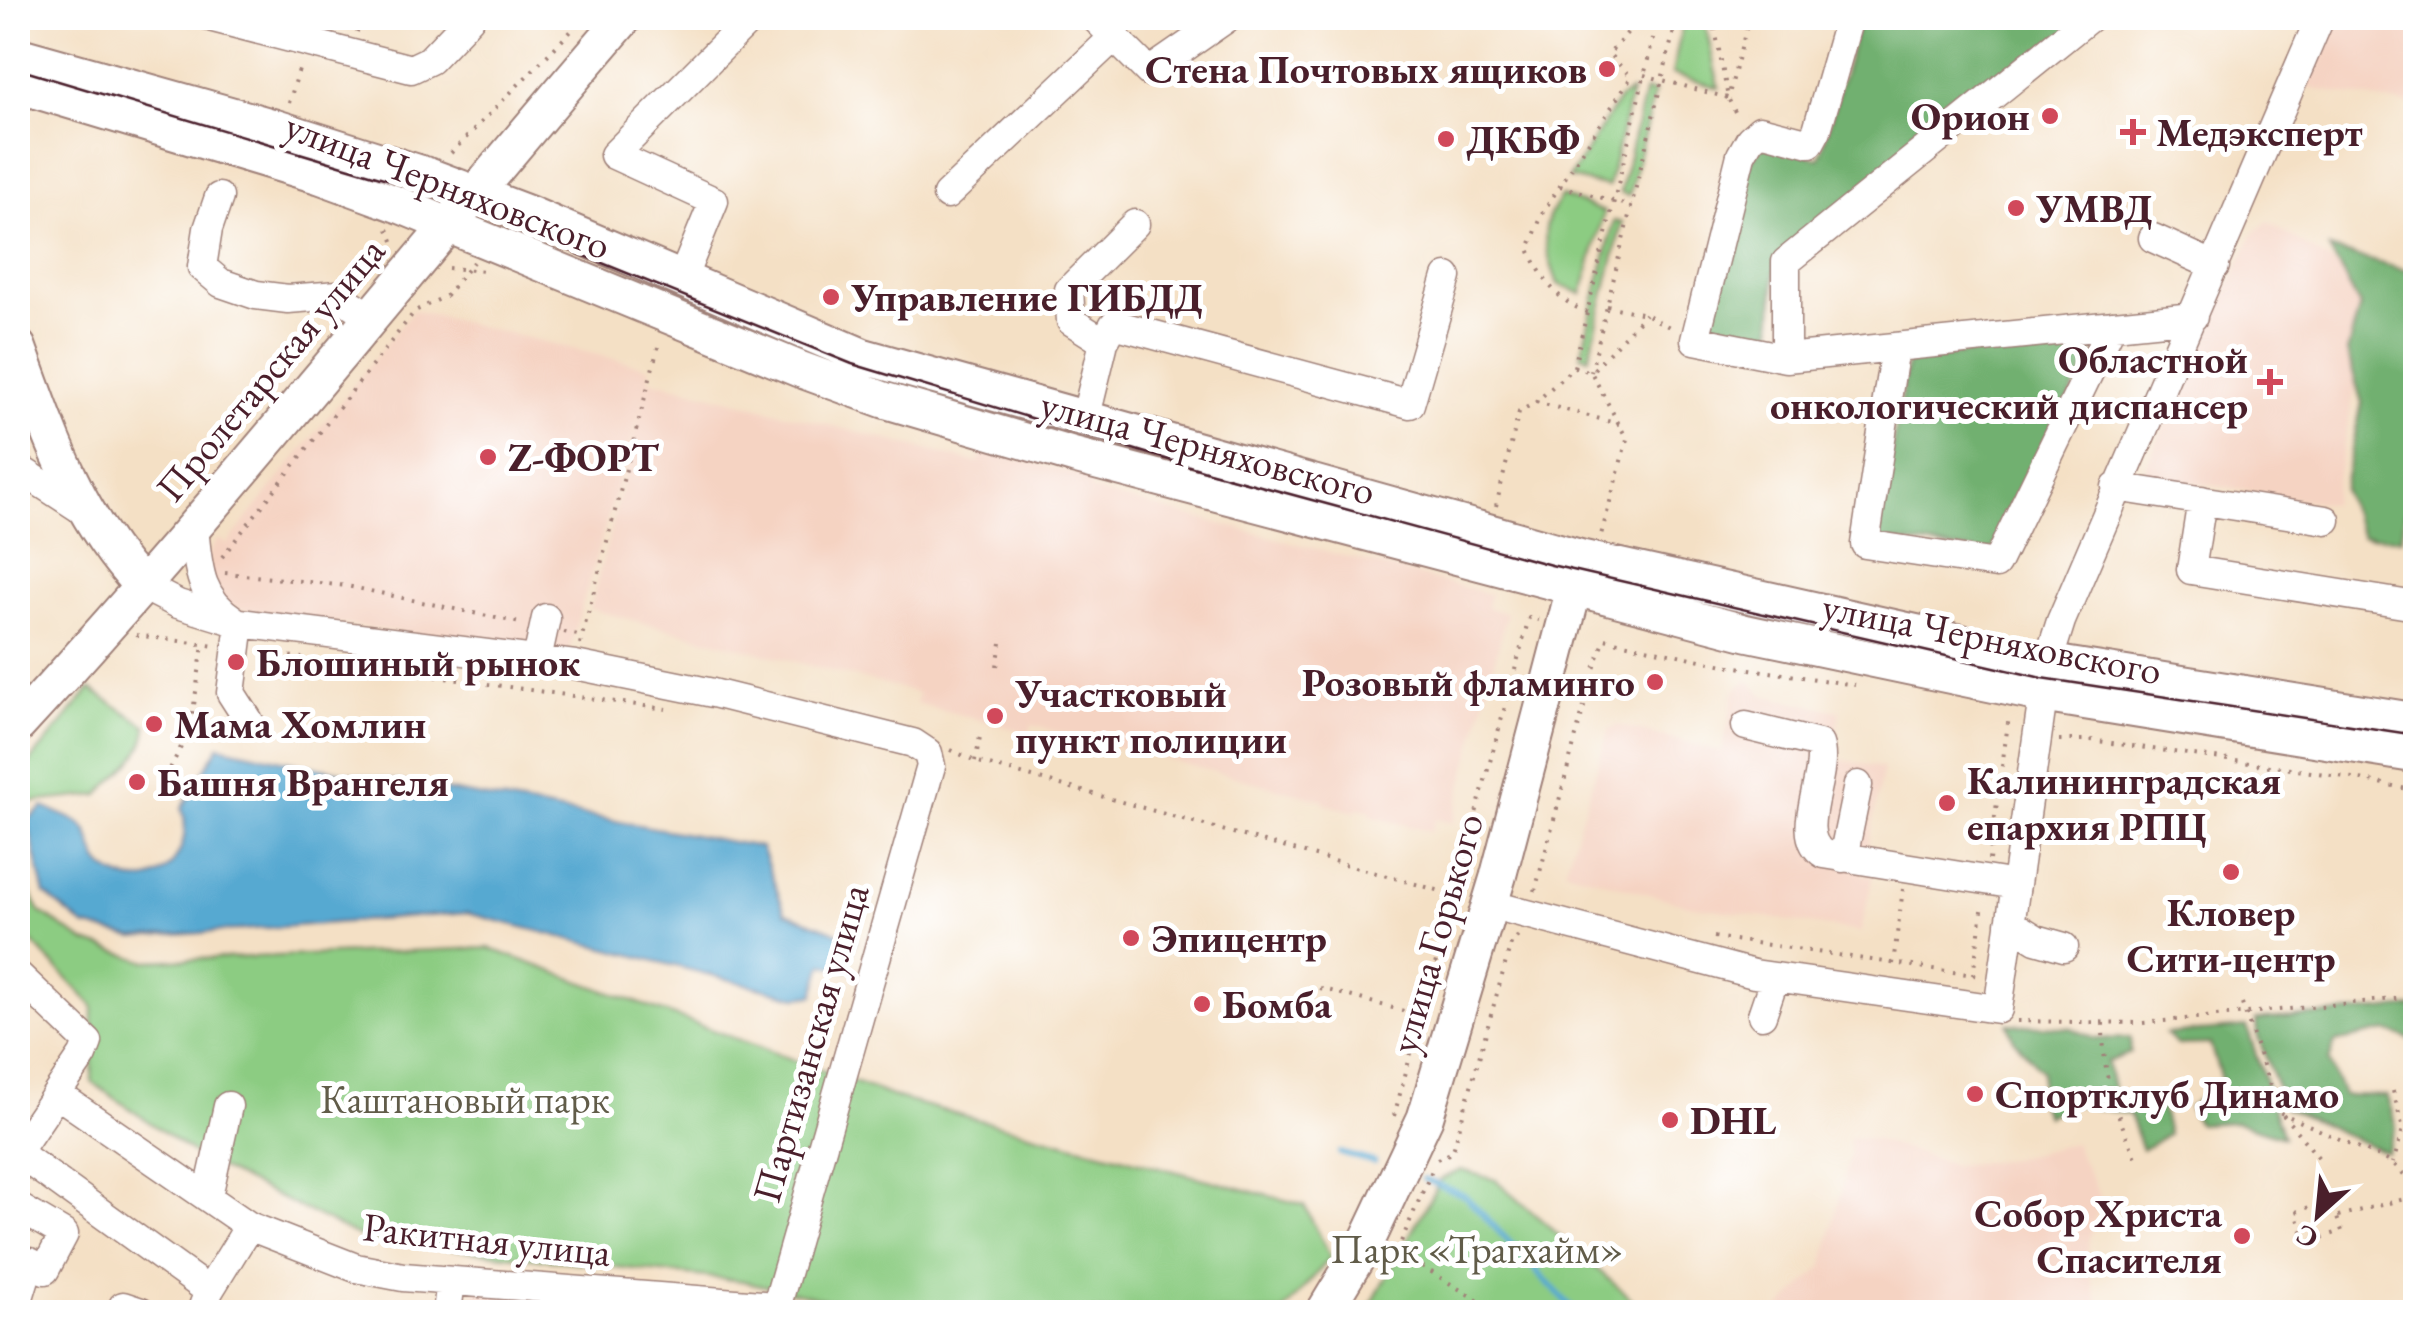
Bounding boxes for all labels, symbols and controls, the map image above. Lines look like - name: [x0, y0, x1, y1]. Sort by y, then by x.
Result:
- place label: Стена Почтовых ящиков: [1145, 43, 1587, 95]
- marker: Стена Почтовых ящиков: [1596, 58, 1618, 80]
- place label: Орион: [1911, 90, 2030, 142]
- street label: улица Черняховского: [278, 99, 618, 271]
- marker: Орион: [2039, 105, 2061, 127]
- place label: Медэксперт: [2156, 106, 2363, 158]
- place label: ДКБФ: [1466, 113, 1580, 165]
- marker: Медэксперт: [2120, 119, 2146, 145]
- marker: ДКБФ: [1435, 128, 1457, 150]
- place label: УМВД: [2035, 182, 2152, 234]
- marker: УМВД: [2005, 197, 2027, 219]
- street label: Пролетарская улица: [144, 226, 396, 512]
- place label: Управление ГИБДД: [850, 271, 1203, 323]
- marker: Управление ГИБДД: [820, 286, 842, 308]
- place label: Областной онкологический диспансер: [1770, 333, 2248, 431]
- marker: Областной онкологический диспансер: [2257, 369, 2283, 395]
- street label: улица Черняховского: [1035, 377, 1381, 517]
- place label: Z-ФОРТ: [508, 431, 659, 483]
- marker: Z-ФОРТ: [477, 446, 499, 468]
- street label: улица Черняховского: [1818, 580, 2166, 696]
- place label: Блошиный рынок: [256, 636, 580, 688]
- marker: Блошиный рынок: [225, 651, 247, 673]
- place label: Розовый фламинго: [1302, 656, 1635, 708]
- place label: Участковый пункт полиции: [1014, 667, 1287, 765]
- marker: Розовый фламинго: [1644, 671, 1666, 693]
- place label: Мама Хомлин: [174, 698, 426, 750]
- marker: Участковый пункт полиции: [984, 705, 1006, 727]
- marker: Мама Хомлин: [143, 713, 165, 735]
- place label: Калининградская епархия РПЦ: [1967, 754, 2281, 852]
- place label: Башня Врангеля: [157, 756, 449, 808]
- marker: Башня Врангеля: [126, 771, 148, 793]
- marker: Калининградская епархия РПЦ: [1936, 792, 1958, 814]
- street label: улица Горького: [1377, 807, 1495, 1059]
- marker: Кловер Сити-центр: [2220, 861, 2242, 883]
- street label: Партизанская улица: [740, 878, 880, 1208]
- place label: Кловер Сити-центр: [2126, 886, 2336, 984]
- place label: Эпицентр: [1151, 912, 1327, 964]
- marker: Эпицентр: [1120, 927, 1142, 949]
- place label: Бомба: [1222, 978, 1332, 1030]
- marker: Бомба: [1191, 993, 1213, 1015]
- place label: Спортклуб Динамо: [1995, 1068, 2339, 1120]
- park label: Каштановый парк: [320, 1073, 610, 1125]
- marker: Спортклуб Динамо: [1964, 1083, 1986, 1105]
- place label: DHL: [1690, 1094, 1777, 1146]
- marker: DHL: [1659, 1109, 1681, 1131]
- north arrow: [2268, 1165, 2368, 1265]
- place label: Собор Христа Спасителя: [1974, 1187, 2222, 1285]
- street label: Ракитная улица: [361, 1200, 613, 1278]
- text: С: [2290, 1217, 2324, 1258]
- park label: Парк «Трагхайм»: [1331, 1223, 1623, 1275]
- marker: Собор Христа Спасителя: [2231, 1225, 2253, 1247]

